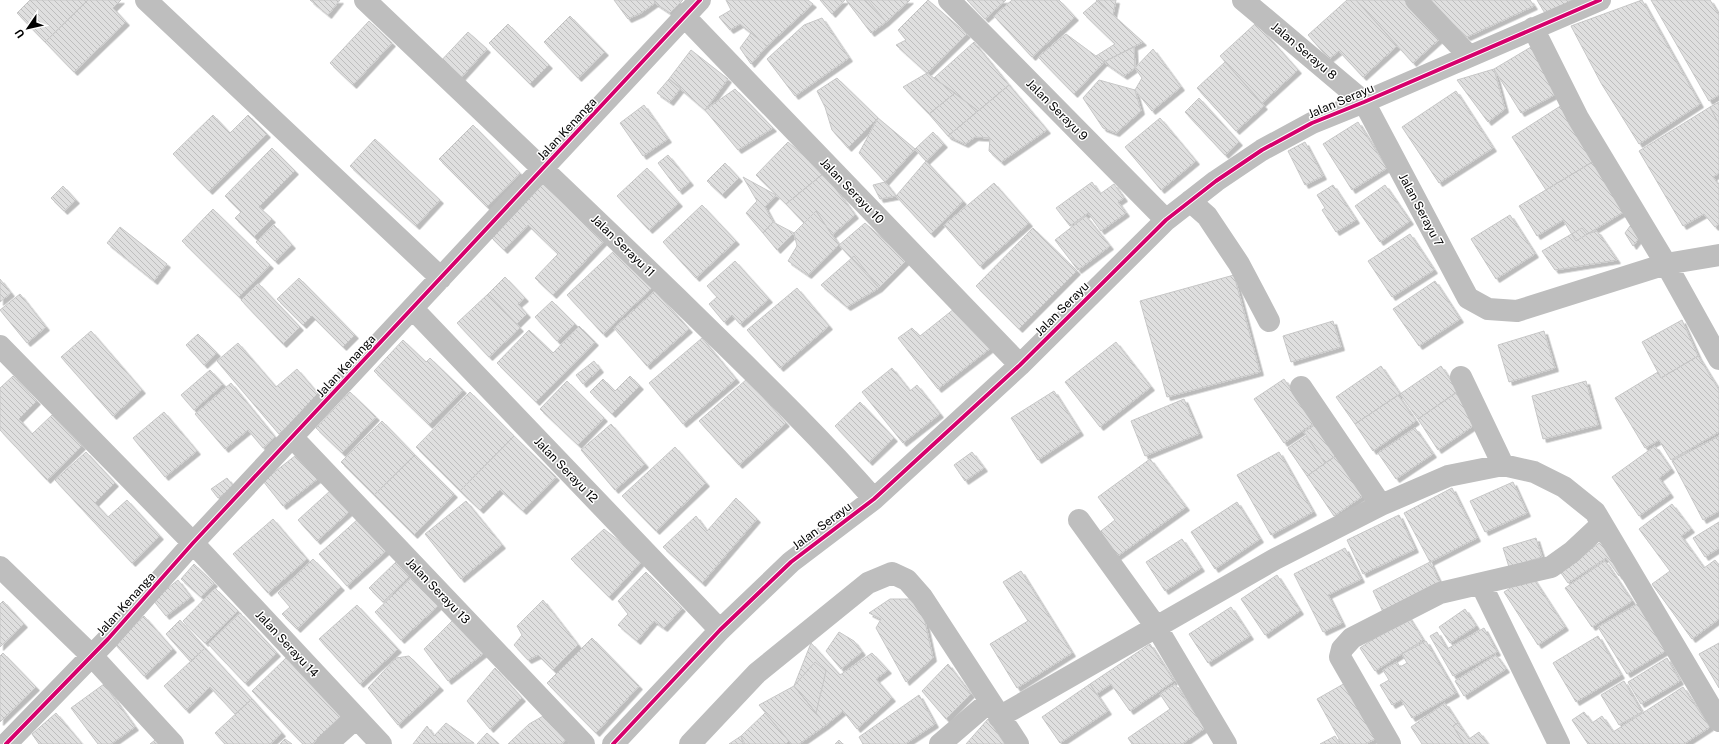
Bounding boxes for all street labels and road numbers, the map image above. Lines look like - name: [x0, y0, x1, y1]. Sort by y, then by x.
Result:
- street label: Jalan Serayu 8: [1268, 20, 1340, 83]
- street label: Jalan Serayu 9: [1023, 76, 1091, 144]
- street label: Jalan Serayu: [1306, 81, 1376, 121]
- street label: Jalan Kenanga: [534, 95, 600, 163]
- street label: Jalan Serayu 10: [817, 155, 887, 227]
- street label: Jalan Serayu 7: [1396, 171, 1446, 249]
- street label: Jalan Serayu 11: [588, 212, 658, 280]
- street label: Jalan Serayu: [1032, 279, 1092, 339]
- street label: Jalan Kenanga: [313, 332, 379, 400]
- street label: Jalan Serayu 12: [531, 434, 601, 506]
- street label: Jalan Serayu: [790, 499, 854, 553]
- street label: Jalan Serayu 13: [403, 555, 473, 627]
- street label: Jalan Kenanga: [94, 569, 158, 639]
- street label: Jalan Serayu 14: [253, 608, 322, 680]

